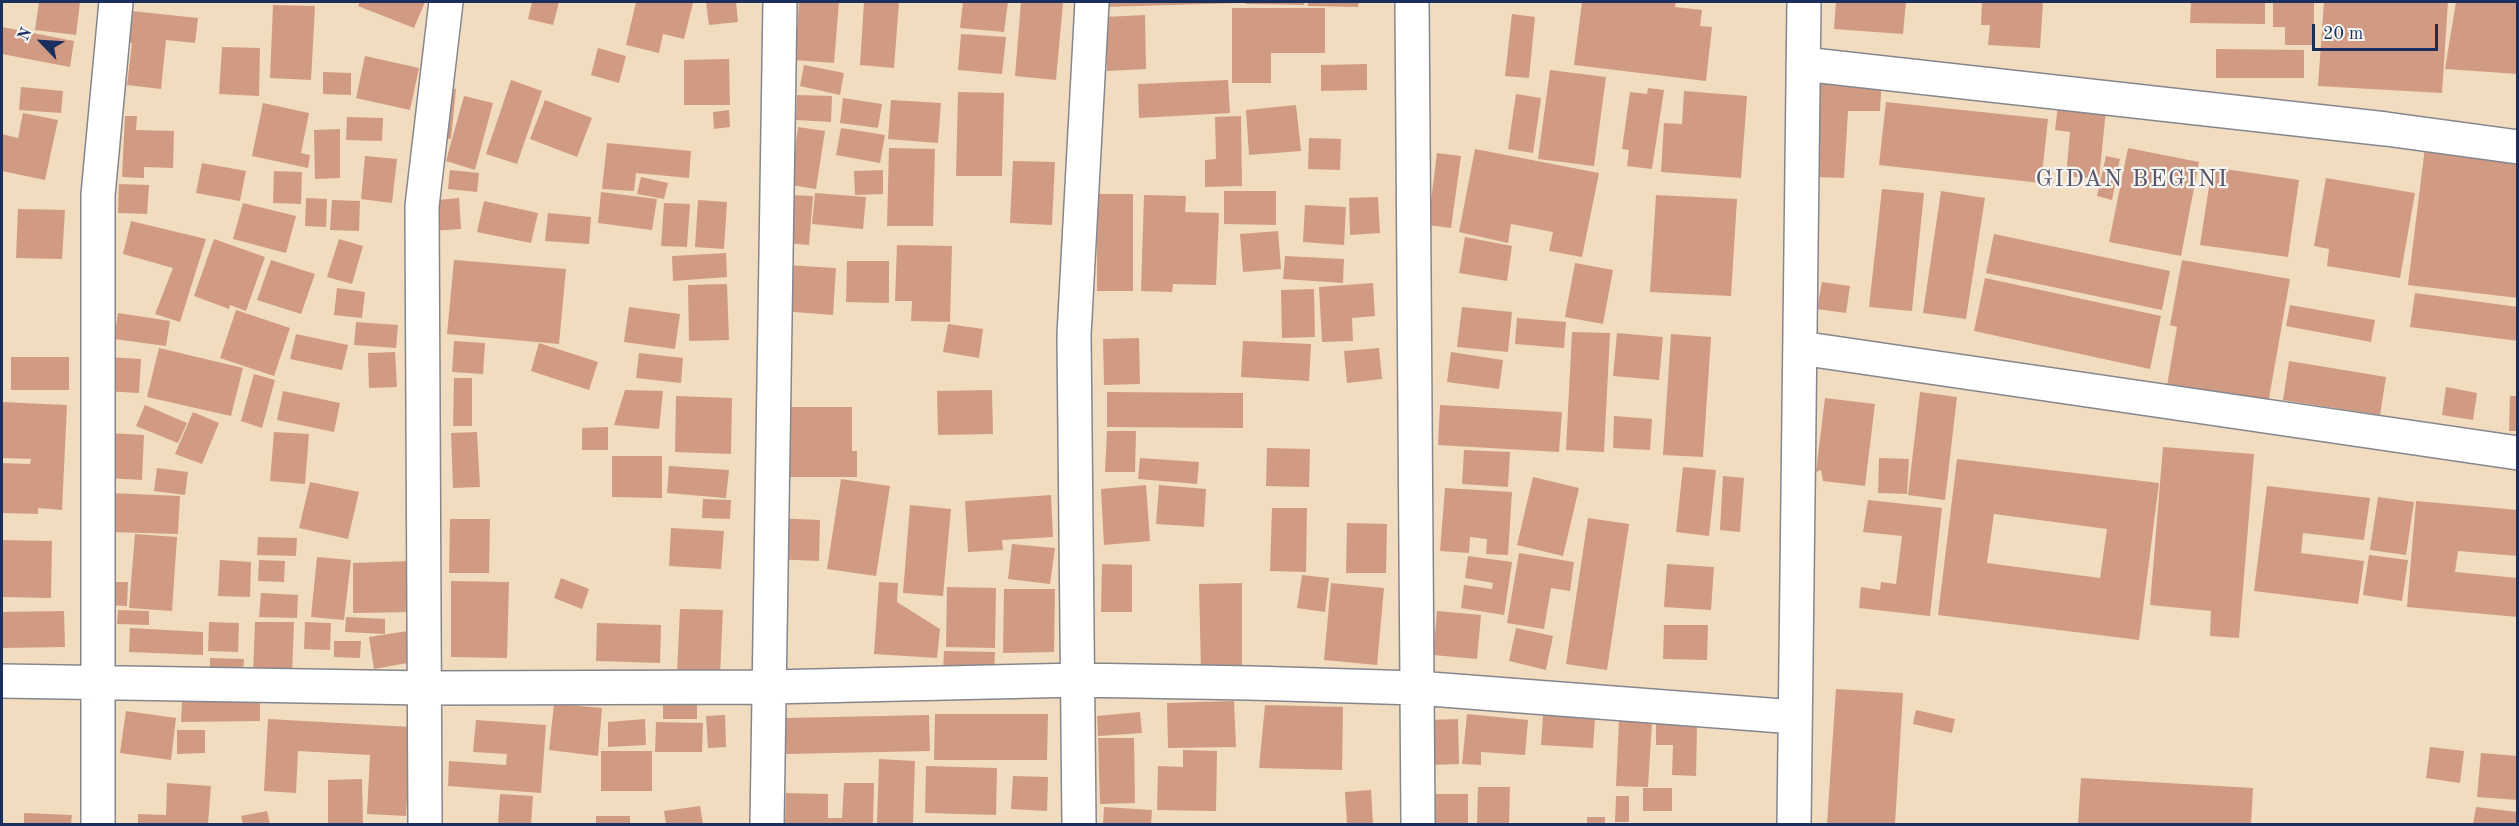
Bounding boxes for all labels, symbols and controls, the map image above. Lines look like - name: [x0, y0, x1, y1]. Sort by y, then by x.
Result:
- north arrow: [12, 12, 72, 72]
- scale bar: [2315, 12, 2441, 50]
- text: N: [16, 25, 36, 43]
- text: 20 m: [2323, 25, 2363, 43]
- district label: GIDAN BEGINI: [2035, 166, 2229, 194]

